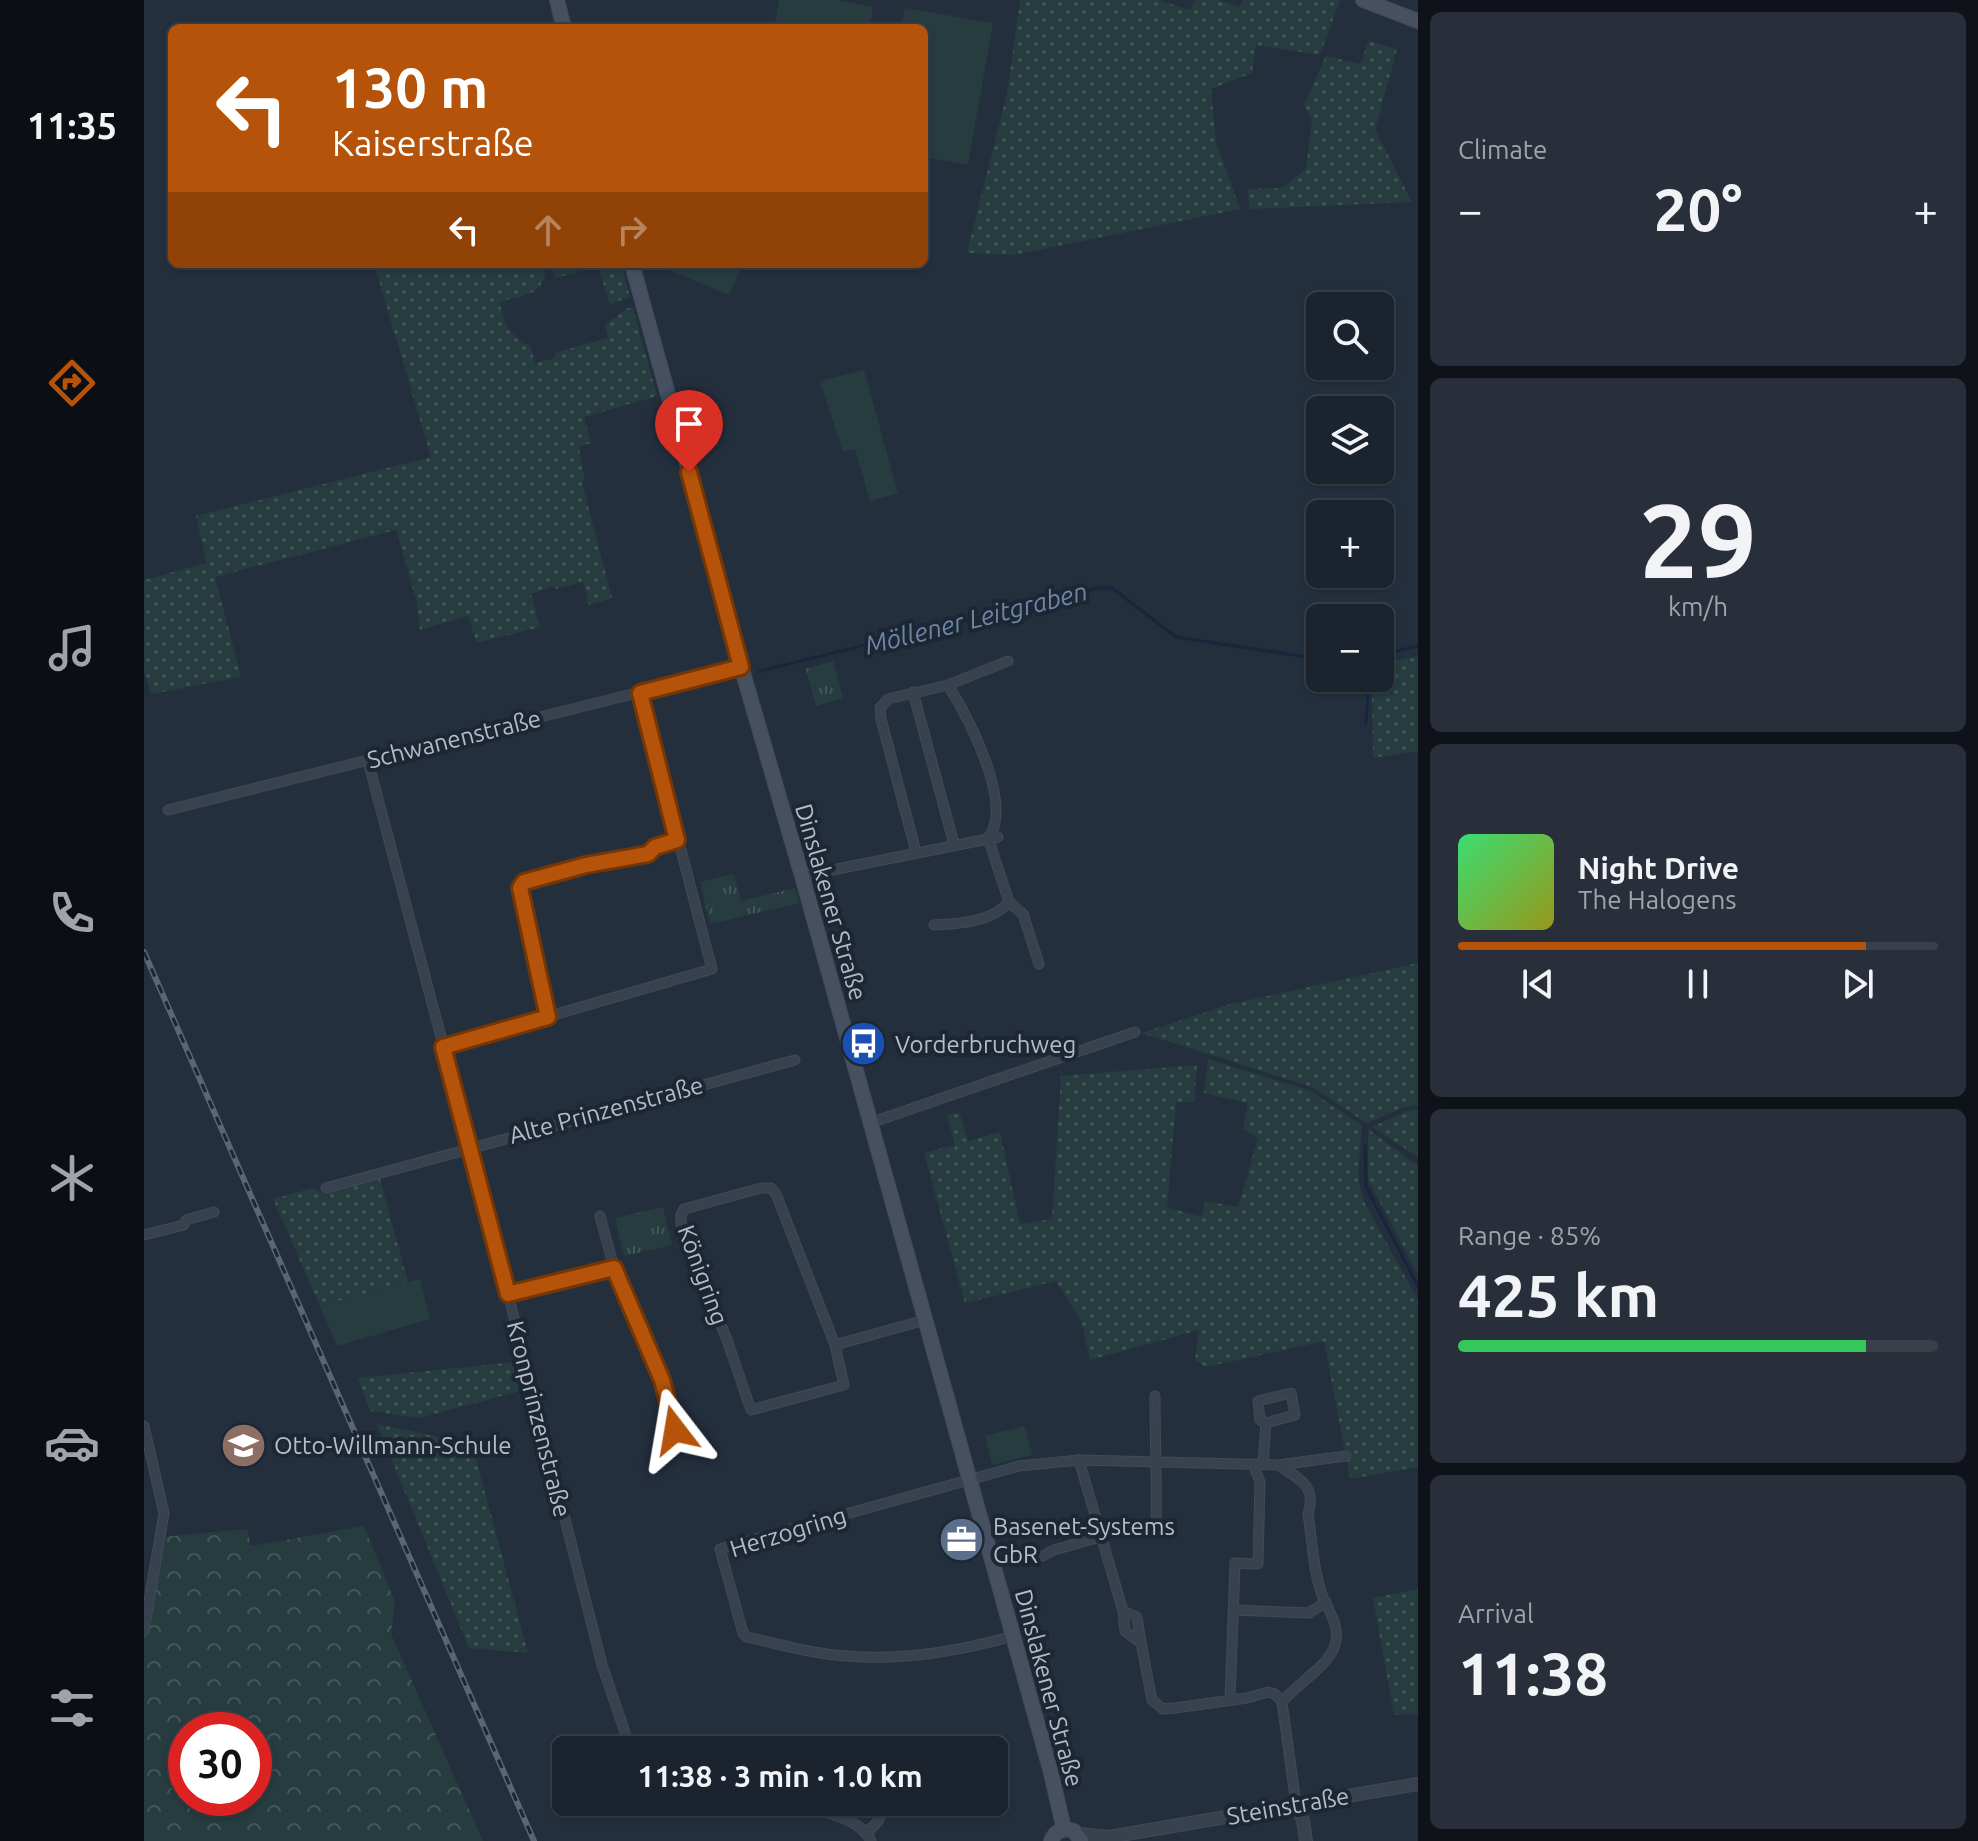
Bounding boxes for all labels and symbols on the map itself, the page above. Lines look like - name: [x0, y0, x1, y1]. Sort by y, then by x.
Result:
- pin: [655, 390, 723, 472]
- water label: Möllener Leitgraben: [862, 576, 1090, 660]
- street label: Schwanenstraße: [364, 704, 544, 774]
- street label: Dinslakener Straße: [790, 801, 872, 1003]
- bus stop icon: Vorderbruchweg: [840, 1020, 888, 1068]
- place label: Vorderbruchweg: [895, 1031, 1076, 1058]
- street label: Alte Prinzenstraße: [506, 1071, 706, 1149]
- street label: Königring: [673, 1221, 733, 1329]
- street label: Kronprinzenstraße: [502, 1318, 576, 1520]
- position arrow: [633, 1388, 717, 1472]
- school or university icon: Otto-Willmann-Schule: [219, 1421, 267, 1469]
- place label: Otto-Willmann-Schule: [274, 1432, 512, 1459]
- street label: Herzogring: [727, 1502, 849, 1562]
- place label: Basenet-Systems GbR: [993, 1513, 1175, 1568]
- office icon: Basenet-Systems GbR: [938, 1516, 986, 1564]
- street label: Dinslakener Straße: [1010, 1586, 1088, 1790]
- speed limit sign: 30: [168, 1712, 272, 1816]
- street label: Steinstraße: [1225, 1782, 1351, 1830]

